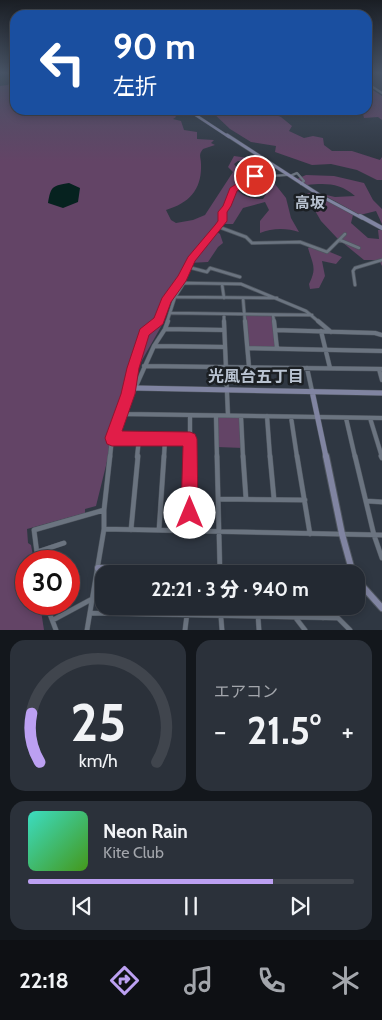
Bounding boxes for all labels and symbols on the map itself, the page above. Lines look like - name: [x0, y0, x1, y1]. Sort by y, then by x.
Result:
- pin: [234, 155, 276, 197]
- district label: 高坂: [295, 194, 325, 212]
- district label: 光風台五丁目: [208, 367, 304, 386]
- position arrow: [163, 486, 215, 538]
- speed limit sign: 30: [15, 550, 80, 615]

